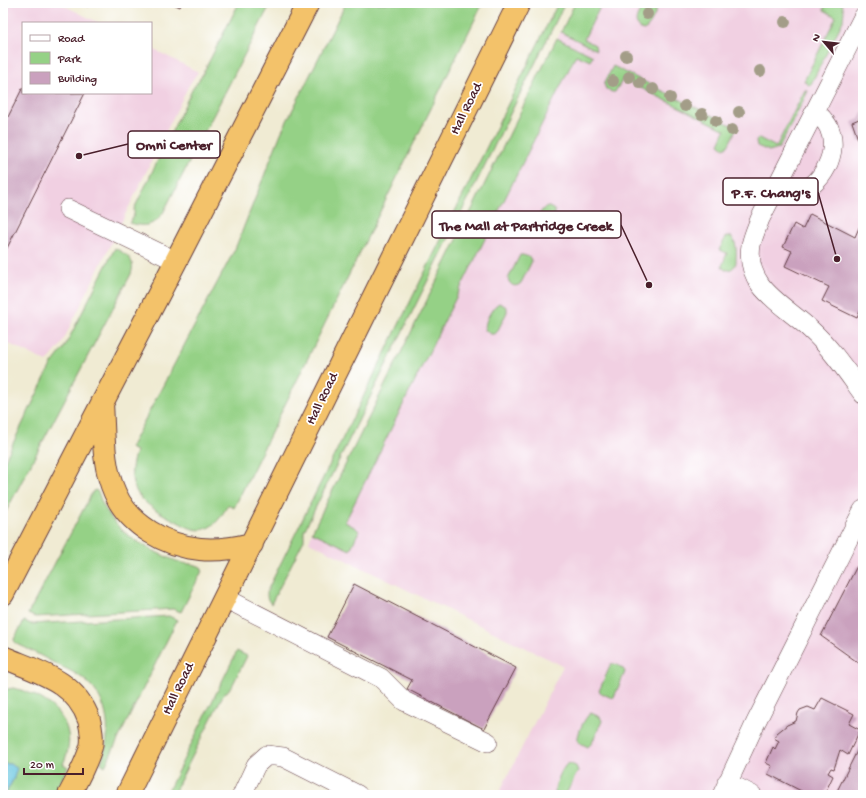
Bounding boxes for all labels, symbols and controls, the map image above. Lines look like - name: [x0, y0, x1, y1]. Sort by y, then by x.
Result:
- legend: [22, 22, 152, 94]
- north arrow: [804, 22, 844, 62]
- text: N: [810, 32, 824, 44]
- text: Road: [58, 33, 85, 47]
- text: Park: [57, 53, 83, 67]
- text: Building: [57, 73, 97, 87]
- street label: Hall Road: [447, 79, 488, 138]
- callout: Omni Center: [128, 131, 220, 158]
- text: Omni Center: [136, 137, 214, 155]
- callout: P.F. Chang's: [723, 178, 818, 205]
- text: P.F. Chang's: [731, 185, 812, 203]
- callout: The Mall at Partridge Creek: [432, 211, 621, 238]
- text: The Mall at Partridge Creek: [439, 218, 615, 236]
- street label: Hall Road: [303, 369, 344, 428]
- street label: Hall Road: [159, 659, 200, 718]
- scale bar: [24, 750, 83, 776]
- text: 20 m: [30, 759, 55, 773]

